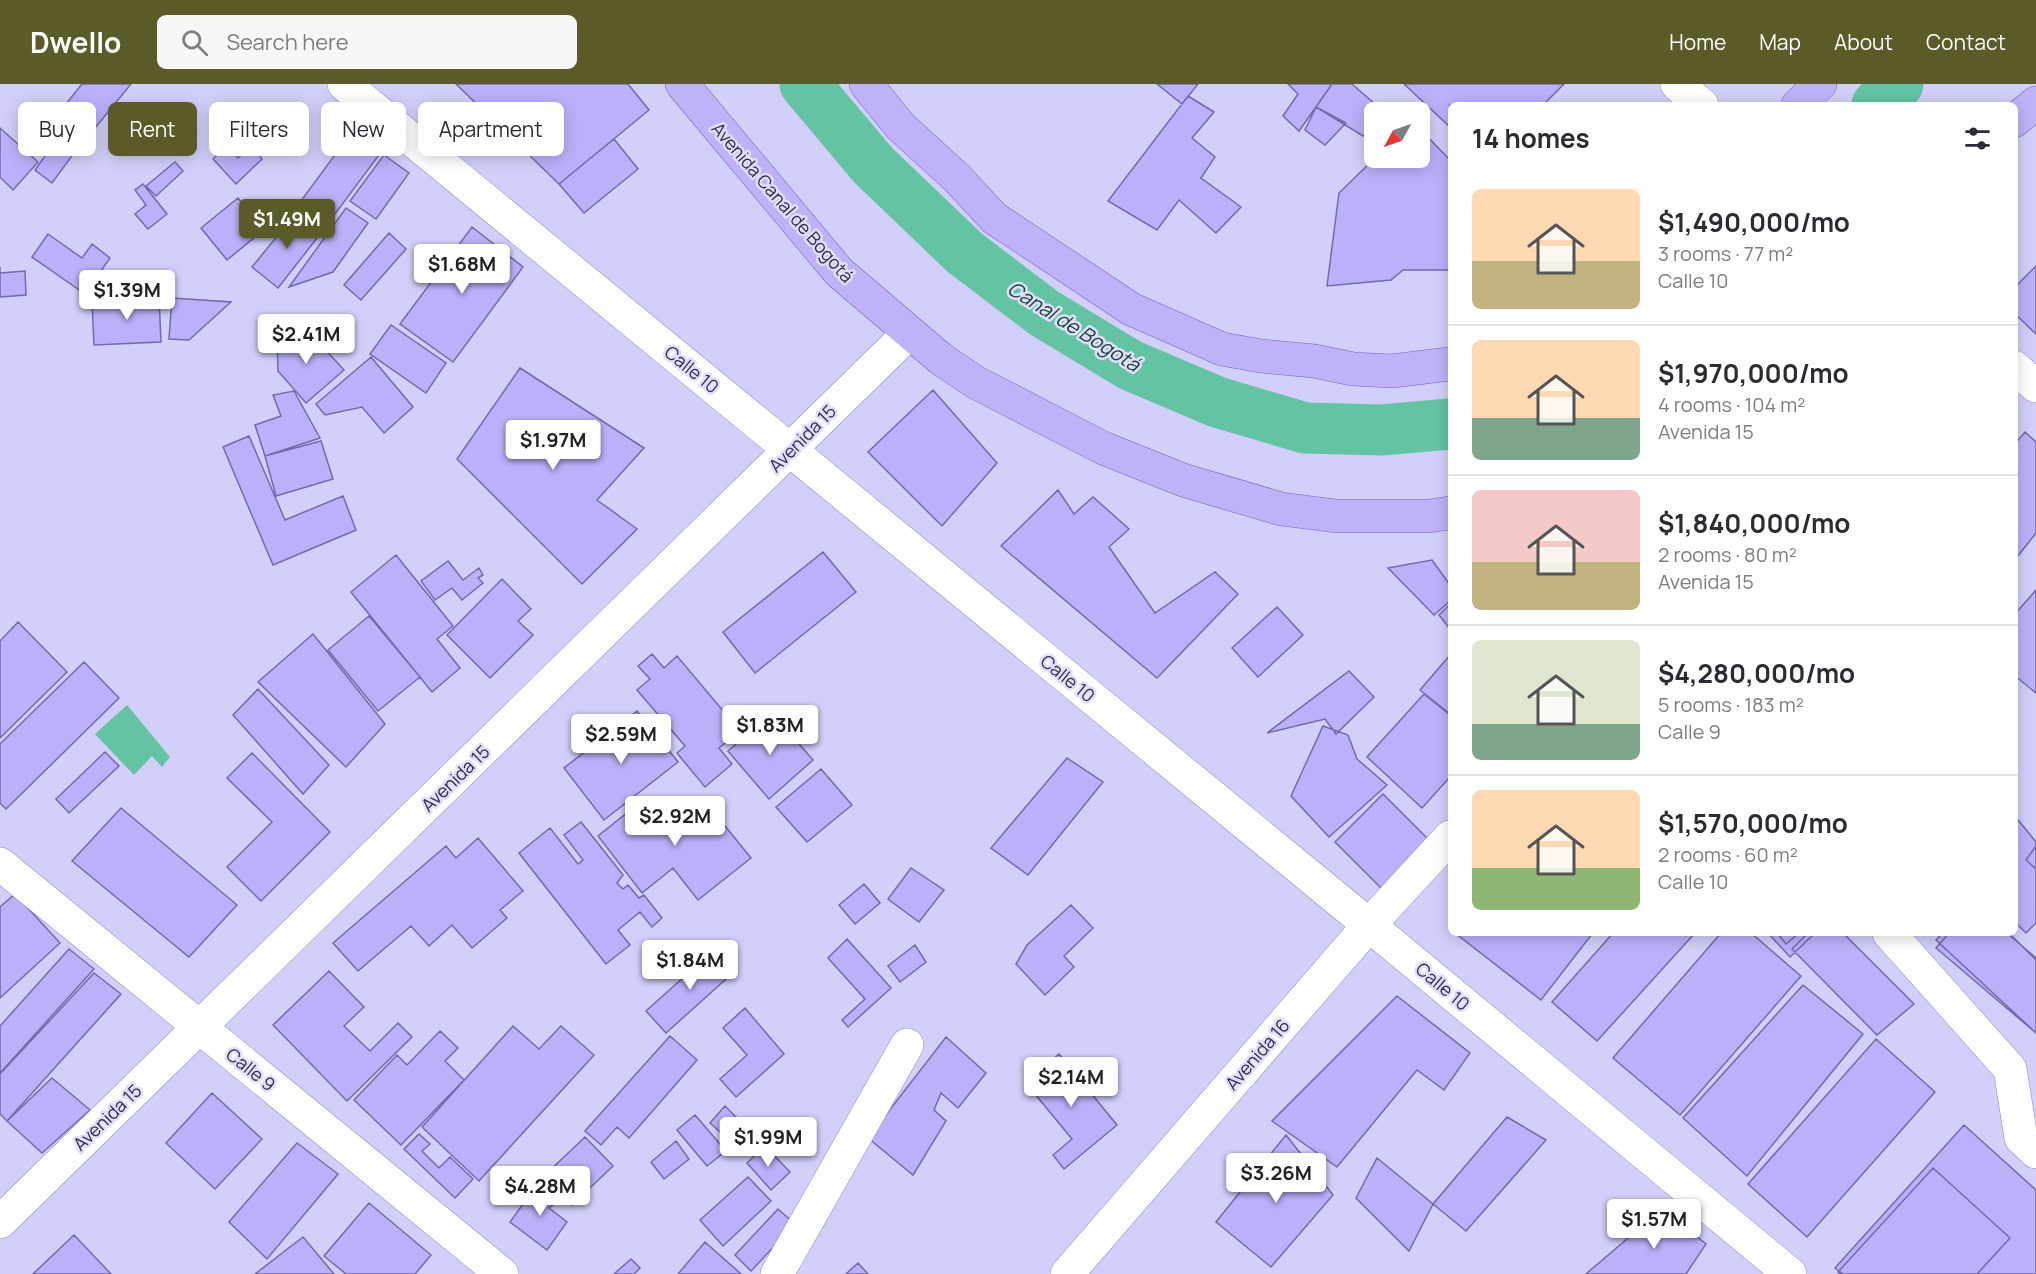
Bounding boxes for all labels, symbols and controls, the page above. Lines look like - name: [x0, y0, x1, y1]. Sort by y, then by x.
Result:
- search box: [157, 15, 577, 69]
- text: Dwello: [30, 23, 121, 61]
- icon: search: [178, 26, 211, 59]
- text: Search here: [226, 27, 349, 57]
- text: Home: [1669, 28, 1726, 56]
- text: Map: [1759, 28, 1801, 56]
- text: About: [1834, 28, 1893, 56]
- text: Contact: [1926, 28, 2006, 56]
- chip: Buy: [18, 102, 96, 156]
- chip: Rent: [108, 102, 197, 156]
- chip: Filters: [209, 102, 309, 156]
- chip: New: [321, 102, 406, 156]
- chip: Apartment: [418, 102, 564, 156]
- north arrow: [1364, 102, 1430, 168]
- map controls: [1364, 102, 1430, 168]
- street label: Avenida Canal de Bogotá: [707, 117, 859, 287]
- text: 14 homes: [1472, 120, 1590, 156]
- icon: filters: [1961, 122, 1994, 155]
- pin: $1.49M: [238, 199, 336, 250]
- text: $1,490,000/mo: [1658, 204, 1850, 240]
- text: $1.49M: [253, 205, 321, 232]
- icon: home: [1520, 213, 1592, 285]
- text: 3 rooms · 77 m²: [1658, 240, 1793, 267]
- pin: $1.68M: [413, 244, 511, 295]
- text: $1.68M: [428, 250, 496, 277]
- text: Calle 10: [1658, 267, 1728, 294]
- pin: $1.39M: [78, 270, 176, 321]
- water label: Canal de Bogotá: [1003, 274, 1146, 378]
- text: $1.39M: [93, 276, 161, 303]
- pin: $2.41M: [257, 314, 355, 365]
- text: $2.41M: [272, 320, 340, 347]
- street label: Calle 10: [660, 340, 724, 398]
- text: $1,970,000/mo: [1658, 355, 1849, 391]
- icon: home: [1520, 364, 1592, 436]
- text: 4 rooms · 104 m²: [1658, 391, 1805, 418]
- street label: Avenida 15: [763, 399, 841, 477]
- text: Avenida 15: [1658, 418, 1754, 445]
- pin: $1.97M: [504, 420, 602, 471]
- text: $1.97M: [520, 426, 586, 453]
- text: $1,840,000/mo: [1658, 505, 1850, 541]
- icon: home: [1520, 514, 1592, 586]
- text: 2 rooms · 80 m²: [1658, 541, 1797, 568]
- text: Avenida 15: [1658, 568, 1754, 595]
- street label: Calle 10: [1036, 649, 1100, 707]
- text: $4,280,000/mo: [1658, 655, 1855, 691]
- icon: home: [1520, 664, 1592, 736]
- text: 5 rooms · 183 m²: [1658, 691, 1804, 718]
- pin: $1.83M: [721, 705, 819, 756]
- text: $1.83M: [736, 711, 804, 738]
- pin: $2.59M: [572, 714, 670, 765]
- text: Calle 9: [1658, 718, 1721, 745]
- text: $2.59M: [585, 720, 657, 747]
- street label: Avenida 15: [416, 739, 494, 817]
- pin: $2.92M: [626, 796, 724, 847]
- text: $2.92M: [639, 802, 711, 829]
- text: $1,570,000/mo: [1658, 805, 1848, 841]
- icon: home: [1520, 814, 1592, 886]
- text: 2 rooms · 60 m²: [1658, 841, 1798, 868]
- text: Calle 10: [1658, 868, 1728, 895]
- pin: $1.84M: [641, 940, 739, 991]
- text: $1.84M: [656, 946, 724, 973]
- street label: Calle 10: [1411, 956, 1475, 1016]
- street label: Avenida 16: [1219, 1013, 1295, 1095]
- street label: Calle 9: [221, 1042, 281, 1096]
- pin: $2.14M: [1022, 1057, 1120, 1108]
- text: $2.14M: [1038, 1063, 1104, 1090]
- street label: Avenida 15: [68, 1078, 146, 1156]
- pin: $1.99M: [719, 1117, 817, 1168]
- text: $1.99M: [734, 1123, 802, 1150]
- pin: $3.26M: [1227, 1153, 1325, 1204]
- text: $3.26M: [1240, 1159, 1312, 1186]
- pin: $4.28M: [491, 1166, 589, 1217]
- text: $4.28M: [504, 1172, 576, 1199]
- pin: $1.57M: [1605, 1199, 1703, 1250]
- text: $1.57M: [1621, 1205, 1687, 1232]

